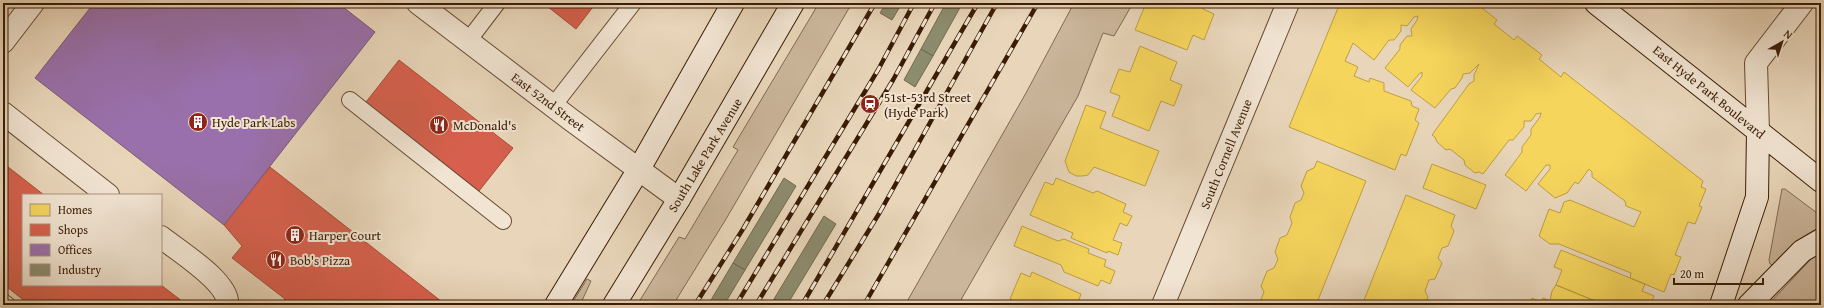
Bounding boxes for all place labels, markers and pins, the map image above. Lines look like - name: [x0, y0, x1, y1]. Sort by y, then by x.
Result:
- place label: 51st-53rd Street (Hyde Park): [884, 88, 972, 122]
- station icon: 51st-53rd Street (Hyde Park): [859, 93, 881, 115]
- building icon: Hyde Park Labs: [187, 111, 209, 133]
- place label: Hyde Park Labs: [212, 113, 295, 132]
- restaurant icon: McDonald's: [428, 114, 450, 136]
- place label: McDonald's: [453, 116, 517, 135]
- building icon: Harper Court: [284, 224, 306, 246]
- place label: Harper Court: [309, 226, 382, 245]
- restaurant icon: Bob's Pizza: [265, 249, 287, 271]
- place label: Bob's Pizza: [290, 251, 351, 270]

